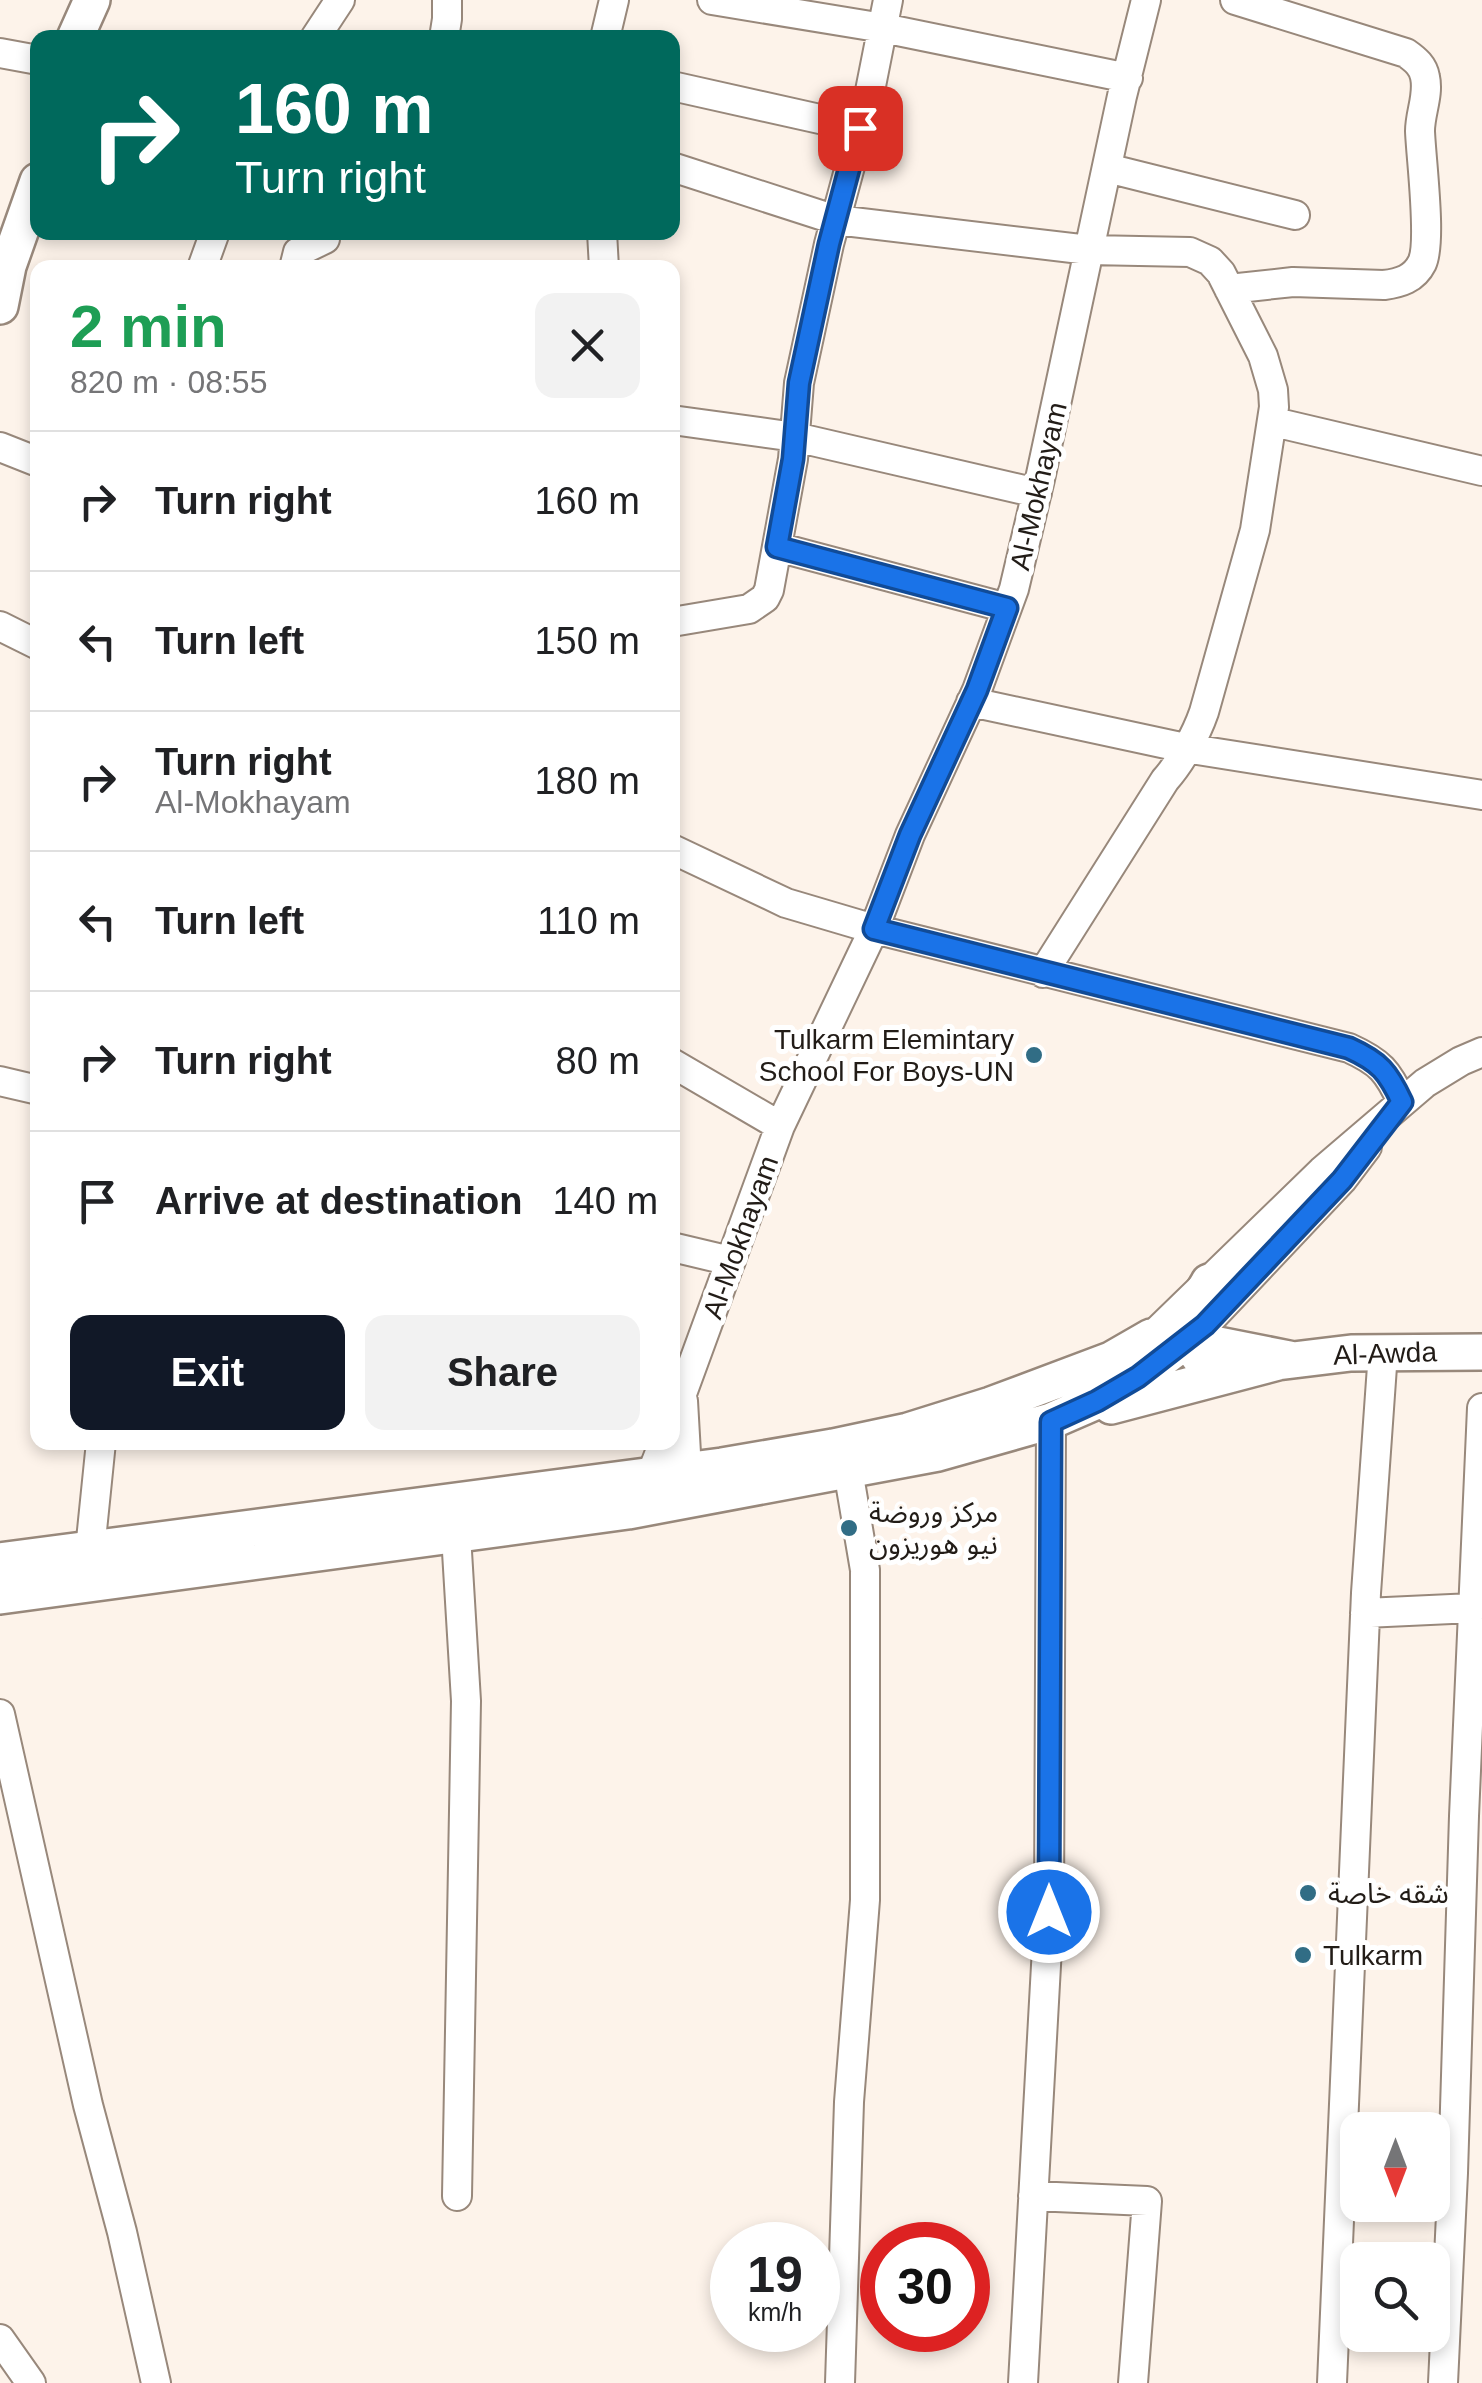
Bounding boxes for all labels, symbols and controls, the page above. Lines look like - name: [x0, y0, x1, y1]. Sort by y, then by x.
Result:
- icon: right: [70, 70, 200, 200]
- text: 160 m: [235, 70, 433, 148]
- pin: [818, 86, 903, 171]
- icon: arrive: [833, 101, 888, 156]
- text: Turn right: [235, 152, 426, 203]
- text: 2 min: [70, 293, 227, 360]
- button: close: [535, 293, 640, 398]
- text: 820 m · 08:55: [70, 364, 267, 400]
- street label: Al-Mokhayam: [1004, 399, 1073, 573]
- icon: right: [70, 474, 125, 529]
- text: Turn right: [155, 480, 332, 522]
- text: 160 m: [534, 480, 640, 522]
- icon: left: [70, 614, 125, 669]
- text: Turn left: [155, 620, 304, 662]
- text: 150 m: [534, 620, 640, 662]
- text: Turn right: [155, 741, 332, 783]
- icon: right: [70, 754, 125, 809]
- text: 180 m: [534, 760, 640, 802]
- text: Al-Mokhayam: [155, 784, 351, 820]
- icon: left: [70, 894, 125, 949]
- text: Turn left: [155, 900, 304, 942]
- text: 110 m: [537, 900, 640, 942]
- place label: Tulkarm Elemintary School For Boys-UN: [759, 1024, 1014, 1087]
- icon: right: [70, 1034, 125, 1089]
- text: Turn right: [155, 1040, 332, 1082]
- text: 80 m: [556, 1040, 640, 1082]
- marker: Tulkarm Elemintary School For Boys-UN: [1023, 1044, 1045, 1066]
- street label: Al-Mokhayam: [697, 1151, 784, 1323]
- icon: arrive: [70, 1174, 125, 1229]
- text: Arrive at destination: [155, 1180, 522, 1222]
- text: 140 m: [552, 1180, 658, 1222]
- button: Exit: [70, 1315, 345, 1430]
- button: Share: [365, 1315, 640, 1430]
- street label: Al-Awda: [1333, 1336, 1438, 1371]
- place label: مركز وروضة نيو هوريزون: [869, 1497, 998, 1561]
- marker: مركز وروضة نيو هوريزون: [838, 1517, 860, 1539]
- position arrow: [997, 1860, 1101, 1964]
- place label: شقه خاصة: [1328, 1878, 1449, 1909]
- marker: شقه خاصة: [1297, 1882, 1319, 1904]
- place label: Tulkarm: [1323, 1940, 1423, 1971]
- marker: Tulkarm: [1292, 1944, 1314, 1966]
- north arrow: [1340, 2112, 1450, 2222]
- map controls: [1340, 2112, 1450, 2352]
- speed limit sign: 30: [860, 2222, 990, 2352]
- button: search: [1340, 2242, 1450, 2352]
- text: 19: [747, 2247, 803, 2303]
- text: km/h: [748, 2298, 802, 2326]

